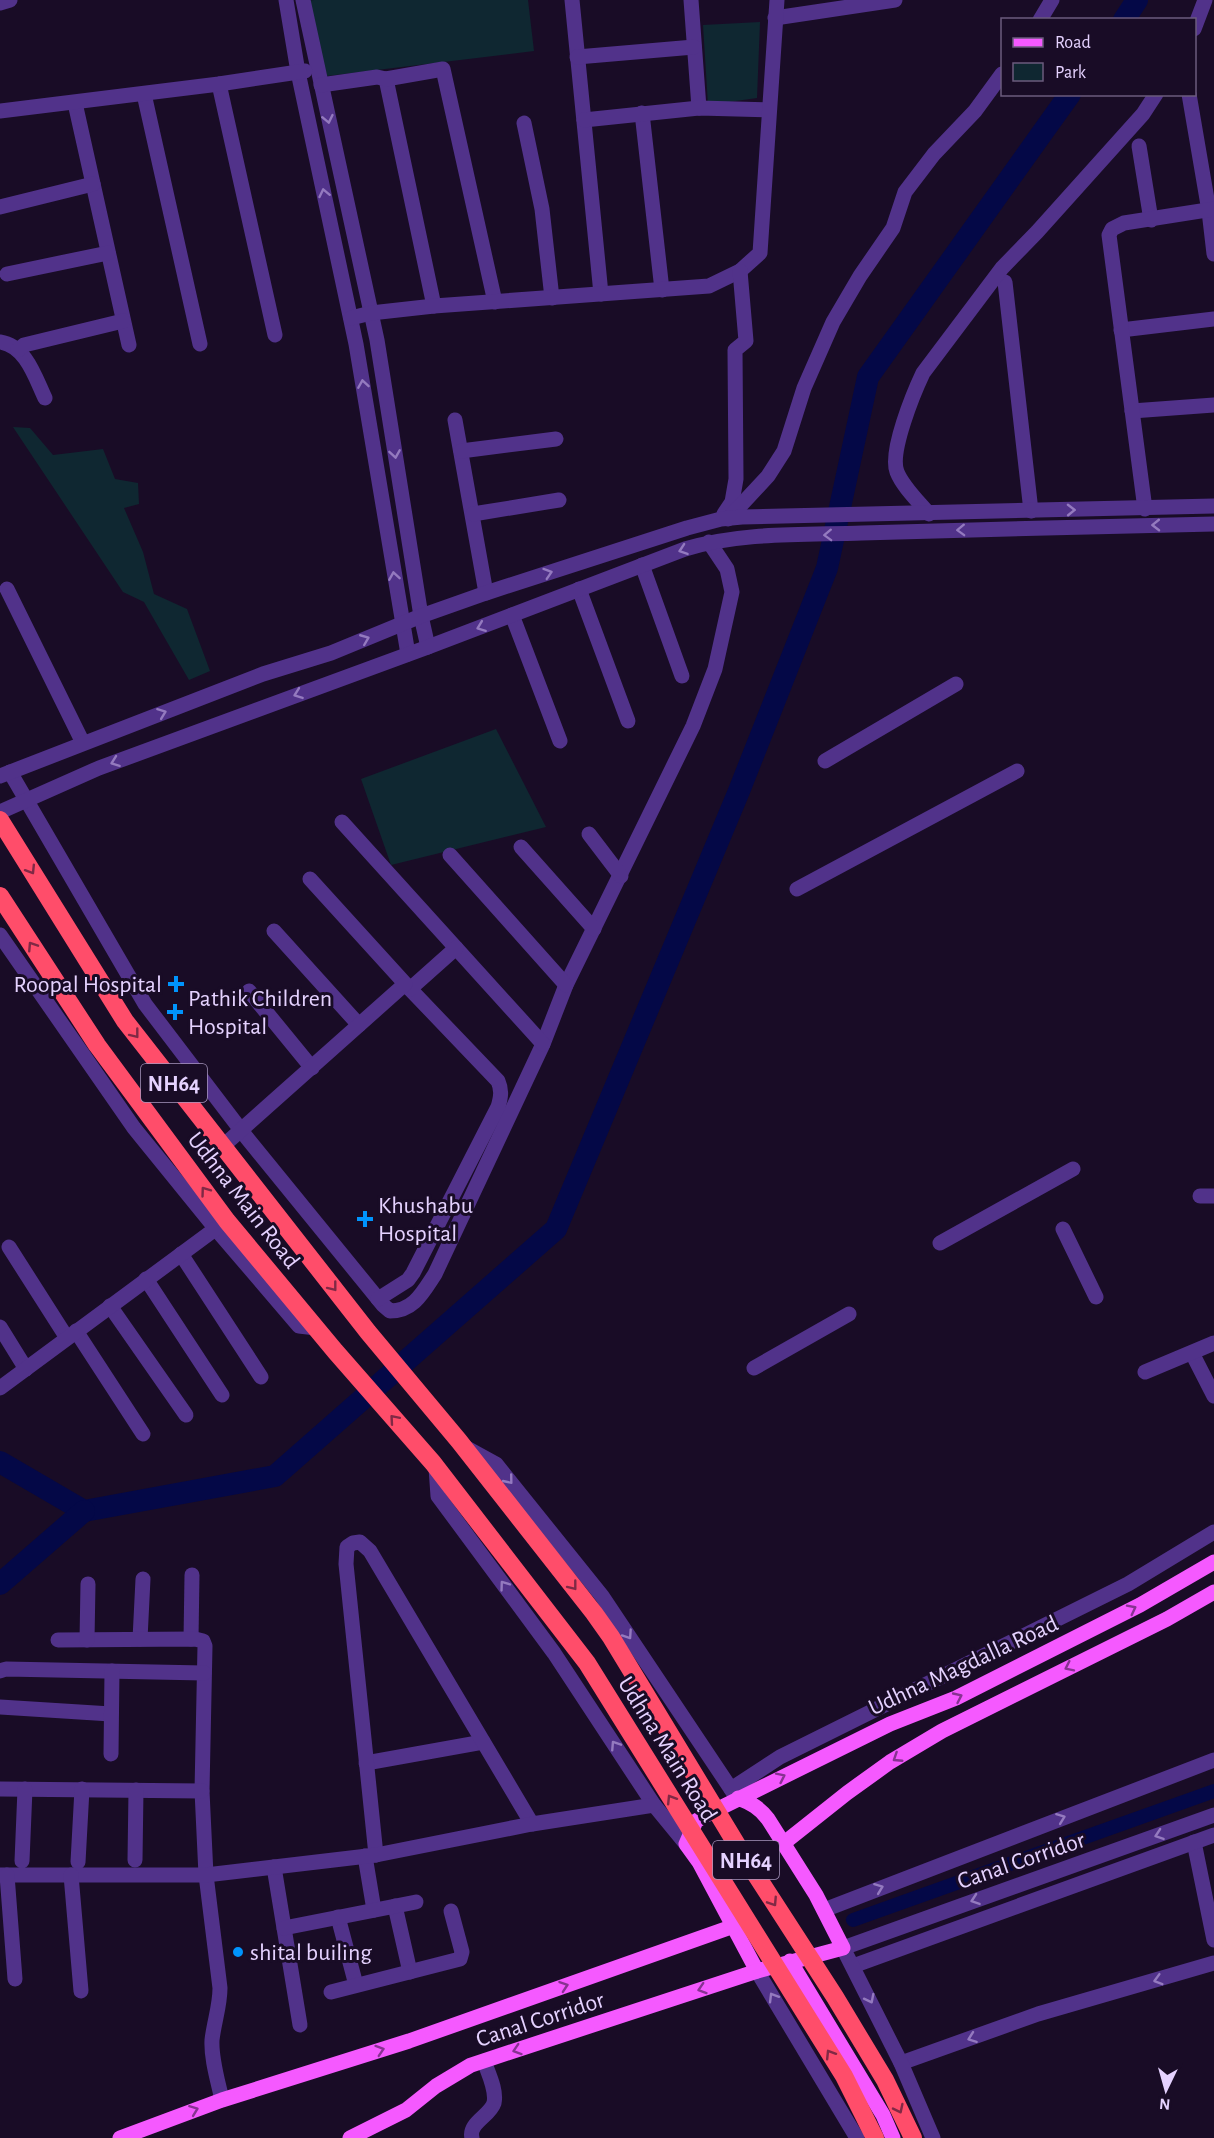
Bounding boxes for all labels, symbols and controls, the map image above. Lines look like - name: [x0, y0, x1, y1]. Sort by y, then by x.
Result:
- legend: [1001, 18, 1196, 96]
- text: Road: [1055, 34, 1091, 52]
- text: Park: [1055, 64, 1087, 82]
- one-way arrow: [321, 114, 334, 124]
- one-way arrow: [318, 188, 331, 198]
- one-way arrow: [357, 379, 369, 388]
- one-way arrow: [389, 449, 401, 459]
- one-way arrow: [1066, 504, 1075, 517]
- one-way arrow: [1151, 519, 1160, 532]
- one-way arrow: [956, 524, 965, 536]
- one-way arrow: [823, 528, 832, 541]
- one-way arrow: [678, 543, 689, 555]
- one-way arrow: [542, 567, 553, 580]
- one-way arrow: [388, 572, 401, 582]
- one-way arrow: [476, 619, 487, 632]
- one-way arrow: [359, 634, 370, 646]
- one-way arrow: [294, 687, 304, 700]
- one-way arrow: [156, 708, 167, 720]
- one-way arrow: [110, 754, 121, 767]
- one-way arrow: [23, 864, 35, 874]
- one-way arrow: [28, 942, 40, 952]
- place label: Roopal Hospital: [13, 973, 162, 997]
- marker: Roopal Hospital: [167, 975, 185, 993]
- place label: Pathik Children Hospital: [188, 987, 332, 1039]
- marker: Pathik Children Hospital: [166, 1003, 184, 1021]
- one-way arrow: [128, 1028, 139, 1039]
- road number: NH64: [141, 1064, 207, 1102]
- street label: Udhna Main Road: [183, 1128, 304, 1273]
- one-way arrow: [201, 1187, 212, 1198]
- place label: Khushabu Hospital: [378, 1194, 473, 1246]
- marker: Khushabu Hospital: [356, 1210, 374, 1228]
- one-way arrow: [325, 1281, 336, 1292]
- one-way arrow: [390, 1415, 401, 1426]
- one-way arrow: [501, 1473, 512, 1484]
- one-way arrow: [565, 1579, 576, 1590]
- one-way arrow: [500, 1580, 511, 1591]
- one-way arrow: [1126, 1605, 1137, 1616]
- street label: Udhna Magdalla Road: [865, 1611, 1062, 1720]
- one-way arrow: [621, 1628, 632, 1639]
- one-way arrow: [1065, 1660, 1076, 1672]
- street label: Udhna Main Road: [613, 1673, 721, 1826]
- one-way arrow: [952, 1692, 963, 1704]
- one-way arrow: [611, 1741, 622, 1752]
- one-way arrow: [893, 1751, 904, 1762]
- one-way arrow: [775, 1773, 786, 1785]
- one-way arrow: [667, 1795, 679, 1805]
- one-way arrow: [1055, 1813, 1066, 1826]
- one-way arrow: [1154, 1827, 1165, 1840]
- street label: Canal Corridor: [954, 1828, 1088, 1894]
- road number: NH64: [713, 1841, 779, 1879]
- one-way arrow: [873, 1883, 884, 1896]
- one-way arrow: [970, 1892, 981, 1905]
- one-way arrow: [766, 1895, 777, 1906]
- place label: shital builing: [250, 1941, 372, 1965]
- marker: shital builing: [231, 1945, 245, 1959]
- one-way arrow: [1153, 1972, 1163, 1985]
- one-way arrow: [558, 1981, 569, 1994]
- one-way arrow: [697, 1982, 708, 1994]
- street label: Canal Corridor: [473, 1988, 608, 2052]
- one-way arrow: [769, 1993, 781, 2003]
- one-way arrow: [862, 1993, 874, 2004]
- one-way arrow: [967, 2030, 978, 2043]
- one-way arrow: [512, 2043, 523, 2055]
- one-way arrow: [374, 2045, 385, 2057]
- one-way arrow: [825, 2050, 837, 2060]
- north arrow: [1136, 2060, 1196, 2120]
- text: N: [1159, 2095, 1171, 2112]
- one-way arrow: [892, 2102, 904, 2113]
- one-way arrow: [189, 2105, 199, 2118]

